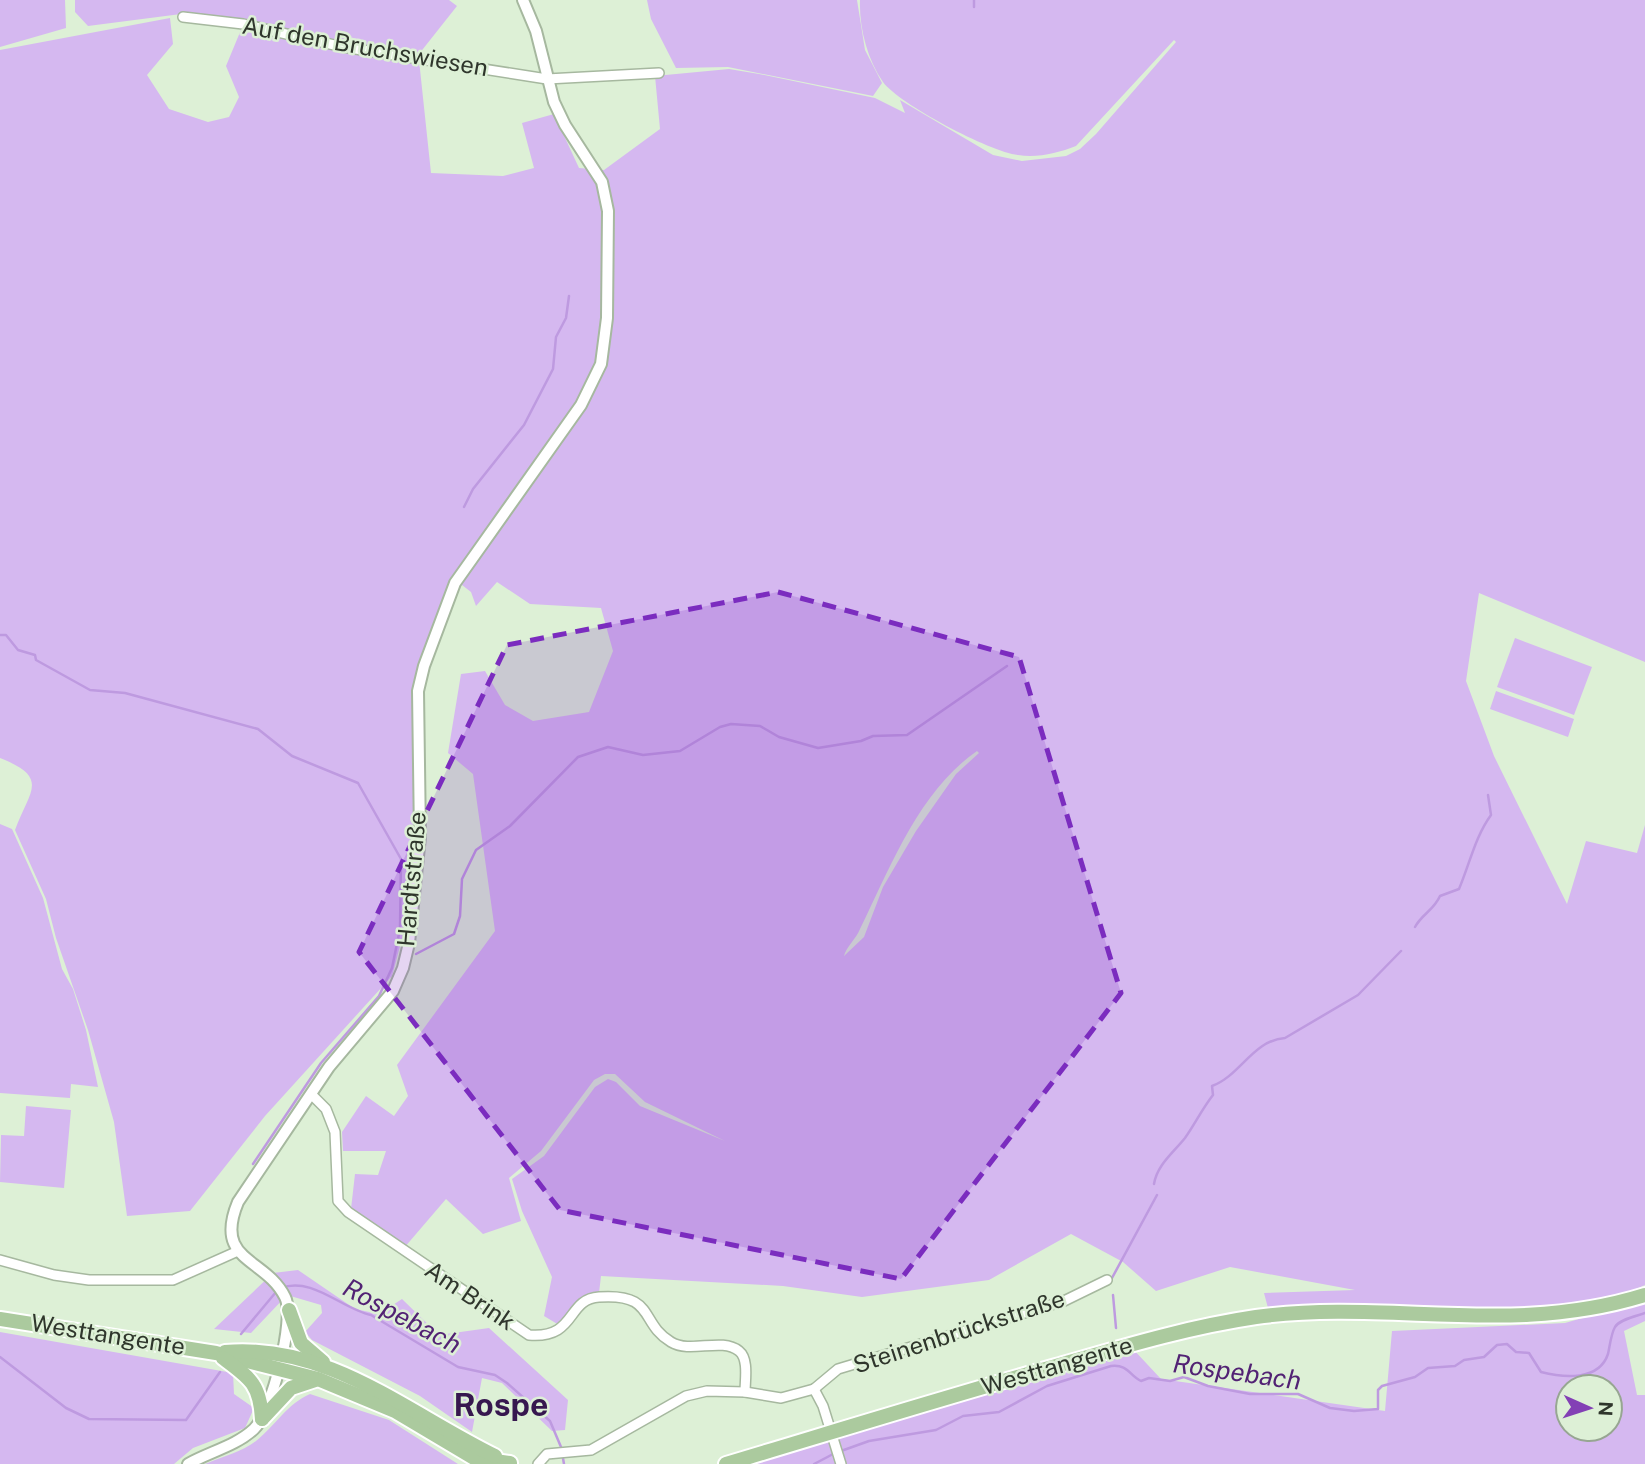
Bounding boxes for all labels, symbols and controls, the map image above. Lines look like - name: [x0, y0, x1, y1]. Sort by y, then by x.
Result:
- street label: Auf den Bruchswiesen: [240, 11, 490, 81]
- street label: Hardtstraße: [391, 810, 431, 948]
- street label: Am Brink: [420, 1255, 521, 1335]
- water label: Rospebach: [338, 1272, 467, 1360]
- street label: Steinenbrückstraße: [850, 1284, 1068, 1378]
- street label: Westtangente: [29, 1308, 187, 1360]
- street label: Westtangente: [978, 1330, 1135, 1400]
- water label: Rospebach: [1171, 1347, 1303, 1396]
- north arrow: [1554, 1373, 1624, 1443]
- district label: Rospe: [454, 1386, 548, 1423]
- text: N: [1595, 1401, 1617, 1417]

